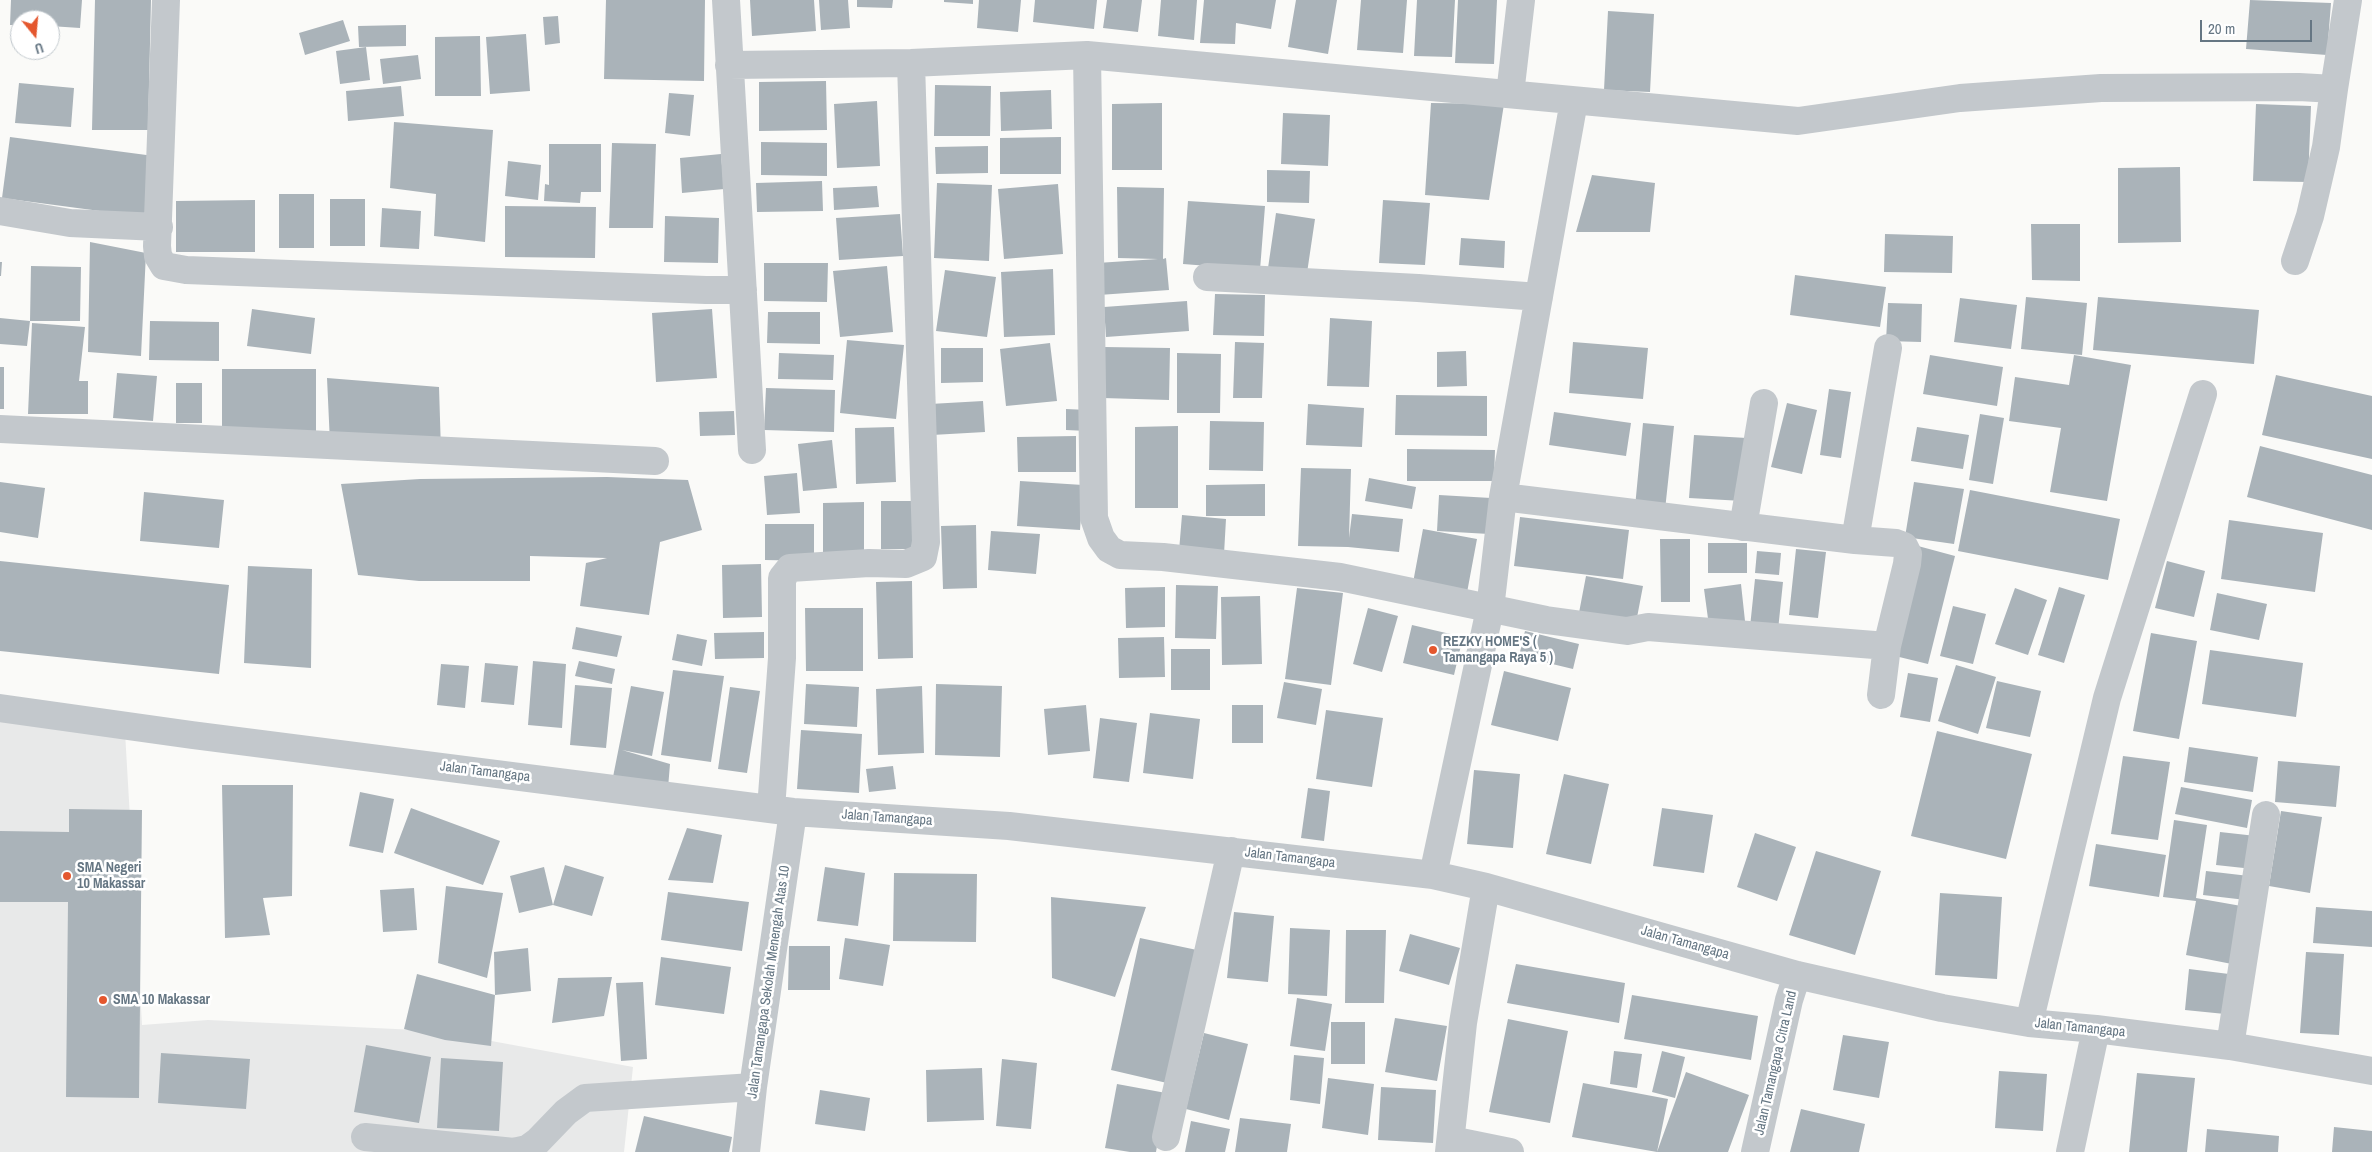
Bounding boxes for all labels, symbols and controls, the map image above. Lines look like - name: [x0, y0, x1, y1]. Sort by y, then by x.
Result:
- north arrow: [10, 10, 60, 60]
- scale bar: [2202, 10, 2314, 42]
- text: 20 m: [2208, 18, 2235, 39]
- text: U: [33, 39, 46, 58]
- place label: REZKY HOME'S ( Tamangapa Raya 5 ): [1443, 634, 1553, 666]
- marker: REZKY HOME'S ( Tamangapa Raya 5 ): [1427, 644, 1439, 656]
- street label: Jalan Tamangapa: [439, 758, 531, 786]
- street label: Jalan Tamangapa: [841, 806, 933, 830]
- street label: Jalan Tamangapa: [1244, 844, 1336, 872]
- place label: SMA Negeri 10 Makassar: [77, 860, 145, 892]
- street label: Jalan Tamangapa Sekolah Menengah Atas 10: [744, 864, 794, 1100]
- marker: SMA Negeri 10 Makassar: [61, 870, 73, 882]
- street label: Jalan Tamangapa: [1639, 922, 1731, 964]
- street label: Jalan Tamangapa Citra Land: [1751, 989, 1801, 1137]
- place label: SMA 10 Makassar: [113, 992, 210, 1008]
- marker: SMA 10 Makassar: [97, 994, 109, 1006]
- street label: Jalan Tamangapa: [2034, 1015, 2126, 1041]

